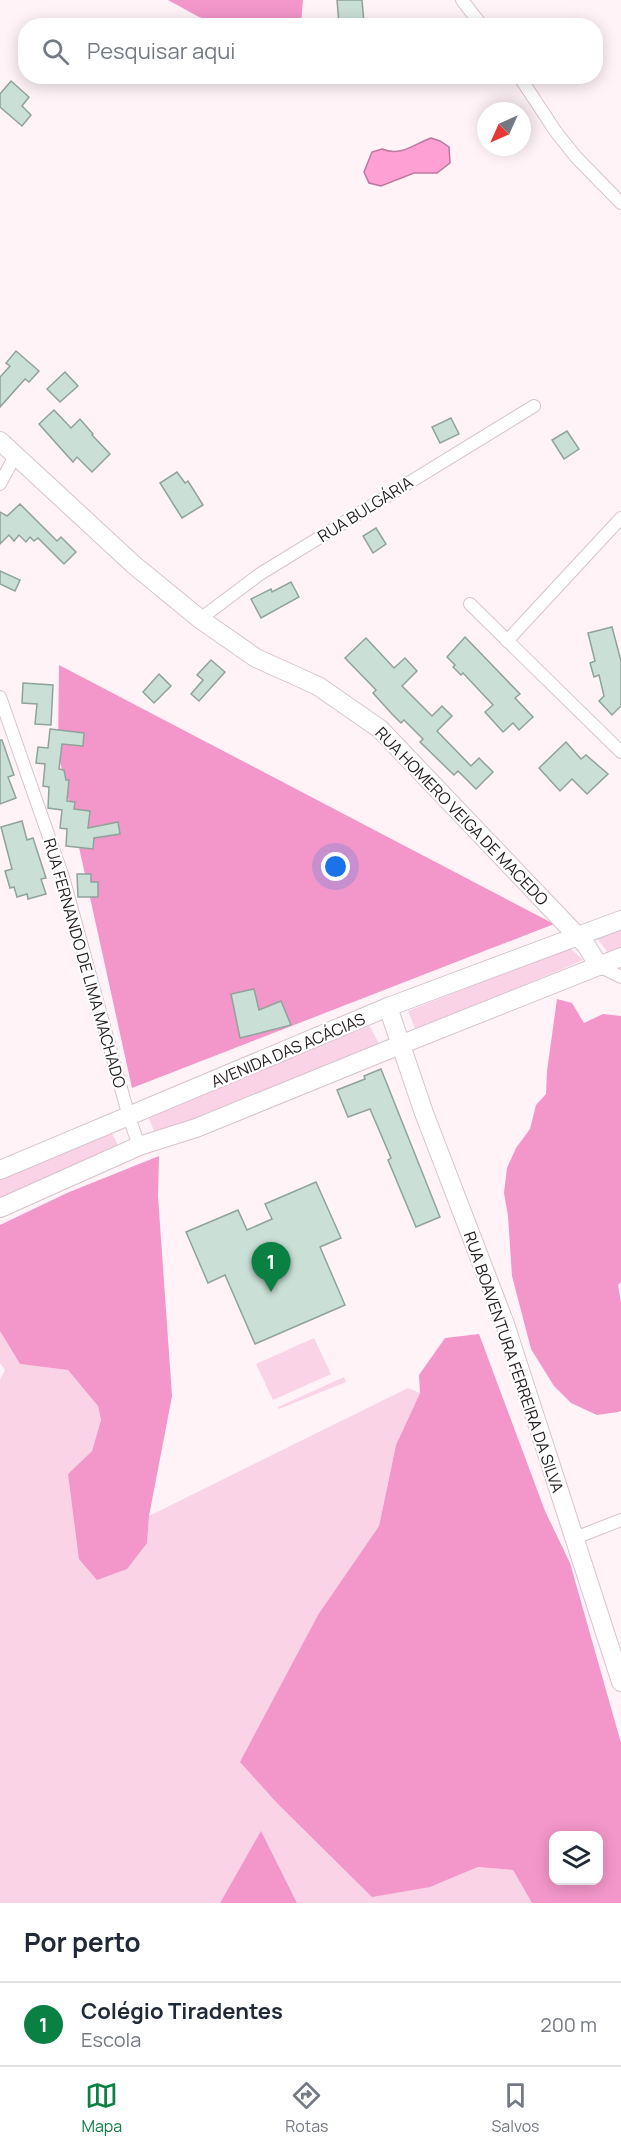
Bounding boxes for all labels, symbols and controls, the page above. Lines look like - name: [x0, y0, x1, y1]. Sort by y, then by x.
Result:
- search box: [18, 18, 603, 84]
- icon: search: [39, 35, 72, 68]
- text: Pesquisar aqui: [87, 36, 235, 66]
- north arrow: [477, 102, 531, 156]
- street label: RUA BULGÁRIA: [313, 471, 417, 547]
- street label: RUA HOMERO VEIGA DE MACEDO: [371, 722, 554, 910]
- street label: RUA FERNANDO DE LIMA MACHADO: [39, 836, 131, 1091]
- your location: [321, 852, 350, 881]
- street label: AVENIDA DAS ACÁCIAS: [208, 1008, 368, 1092]
- street label: RUA BOAVENTURA FERREIRA DA SILVA: [459, 1229, 569, 1495]
- pin: 1: [252, 1242, 290, 1292]
- map controls: [549, 1831, 603, 1885]
- button: layers: [549, 1831, 603, 1885]
- text: Por perto: [24, 1924, 141, 1960]
- text: Colégio Tiradentes: [81, 1996, 283, 2026]
- text: 1: [39, 2011, 48, 2038]
- text: 200 m: [540, 2011, 597, 2038]
- text: Escola: [81, 2026, 141, 2053]
- tab: Mapa: [81, 2079, 122, 2137]
- tab: Rotas: [285, 2079, 328, 2137]
- tab: Salvos: [491, 2079, 540, 2137]

